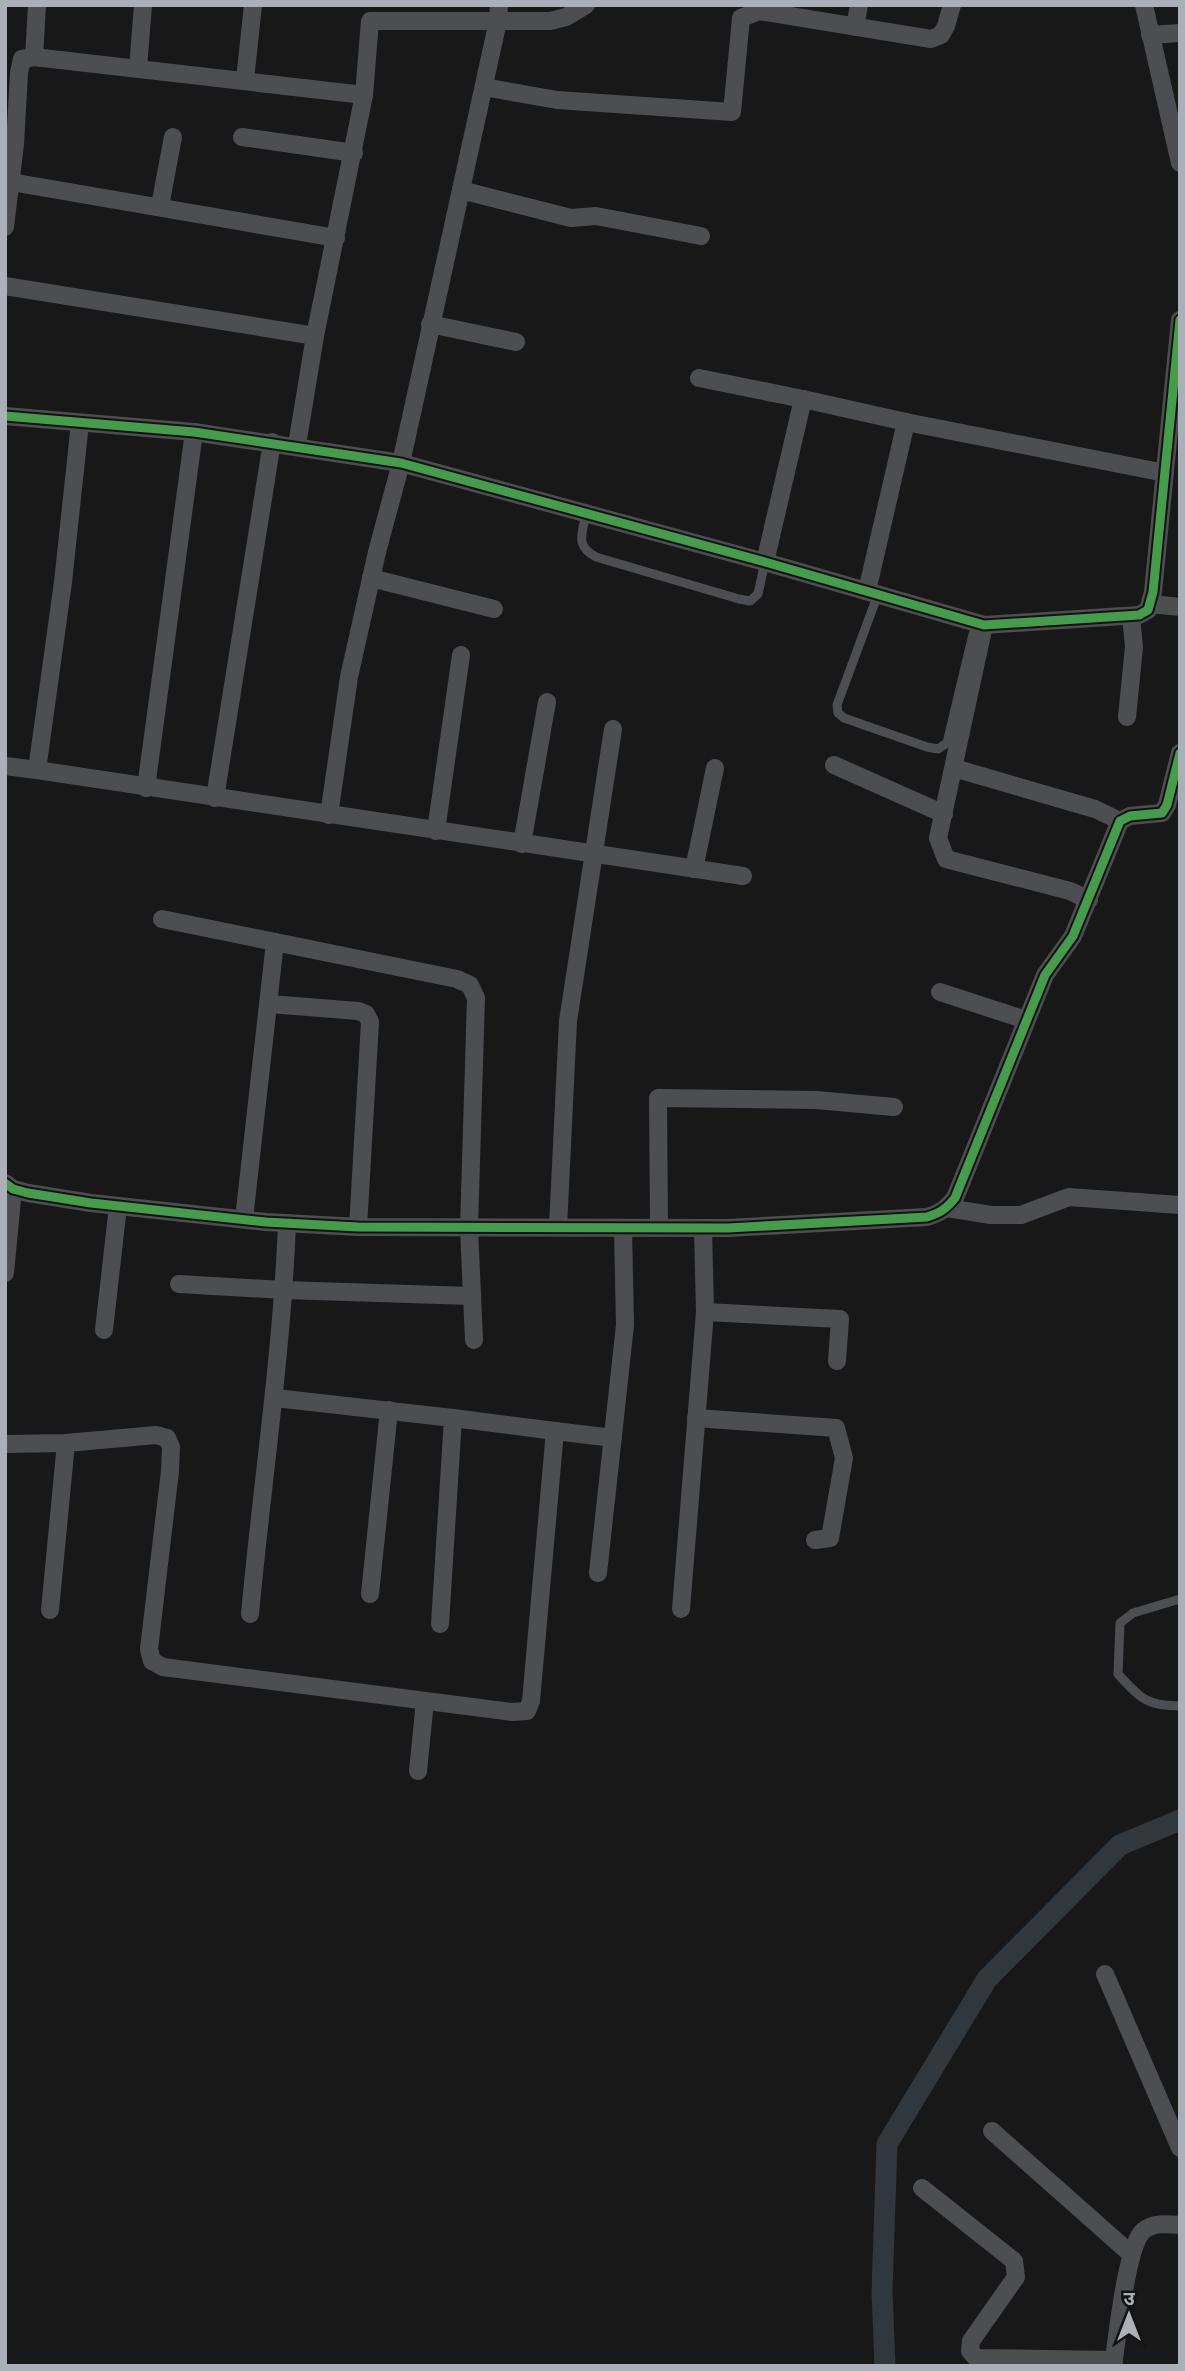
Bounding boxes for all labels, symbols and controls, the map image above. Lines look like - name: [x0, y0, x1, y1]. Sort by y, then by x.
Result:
- north arrow: [1094, 2280, 1164, 2350]
- text: उ: [1123, 2287, 1135, 2309]

